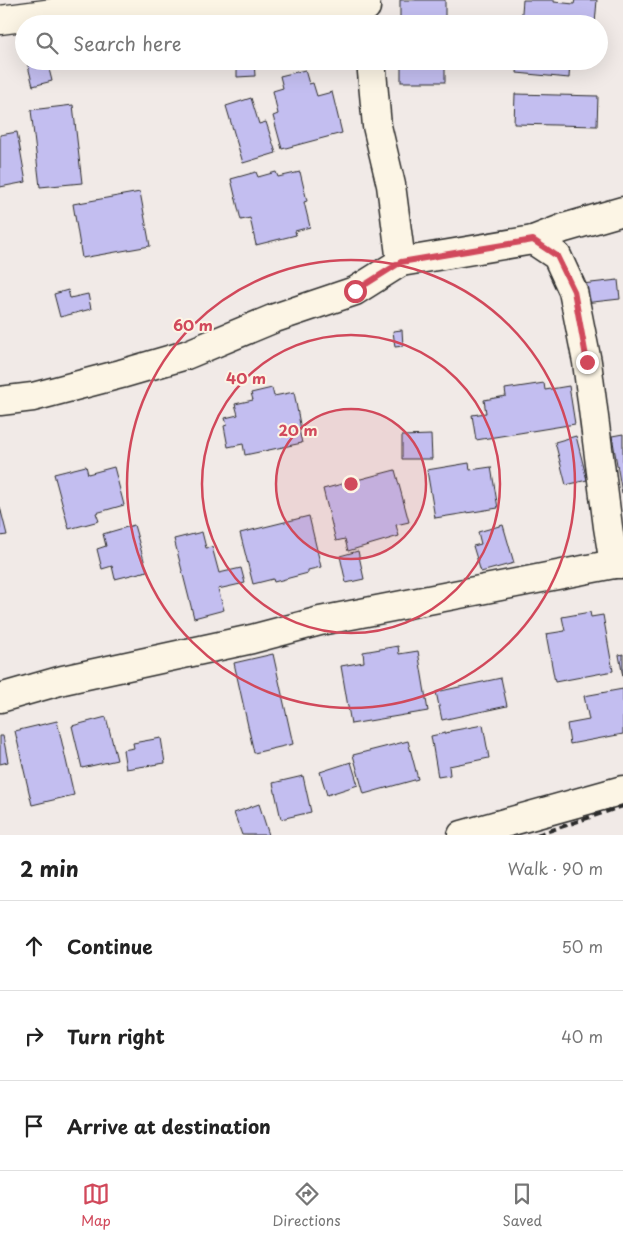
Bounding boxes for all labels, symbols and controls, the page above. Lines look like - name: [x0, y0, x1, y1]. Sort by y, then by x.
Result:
- search box: [15, 15, 608, 70]
- icon: search: [33, 29, 61, 57]
- text: Search here: [73, 29, 182, 57]
- route start: [344, 280, 367, 303]
- text: 60 m: [173, 313, 213, 336]
- route end: [576, 351, 599, 374]
- text: 40 m: [226, 366, 266, 389]
- text: 20 m: [279, 418, 317, 441]
- centre of rings: [342, 475, 360, 493]
- text: 2 min: [20, 852, 79, 884]
- text: Walk · 90 m: [508, 856, 603, 880]
- icon: ahead: [20, 932, 48, 960]
- text: Continue: [67, 932, 153, 960]
- text: 50 m: [562, 934, 603, 958]
- icon: right: [20, 1022, 48, 1050]
- text: Turn right: [67, 1022, 165, 1050]
- text: 40 m: [561, 1024, 603, 1048]
- icon: arrive: [20, 1112, 48, 1140]
- text: Arrive at destination: [67, 1112, 271, 1140]
- tab: Map: [81, 1180, 111, 1231]
- tab: Directions: [273, 1180, 341, 1231]
- tab: Saved: [502, 1180, 542, 1231]

